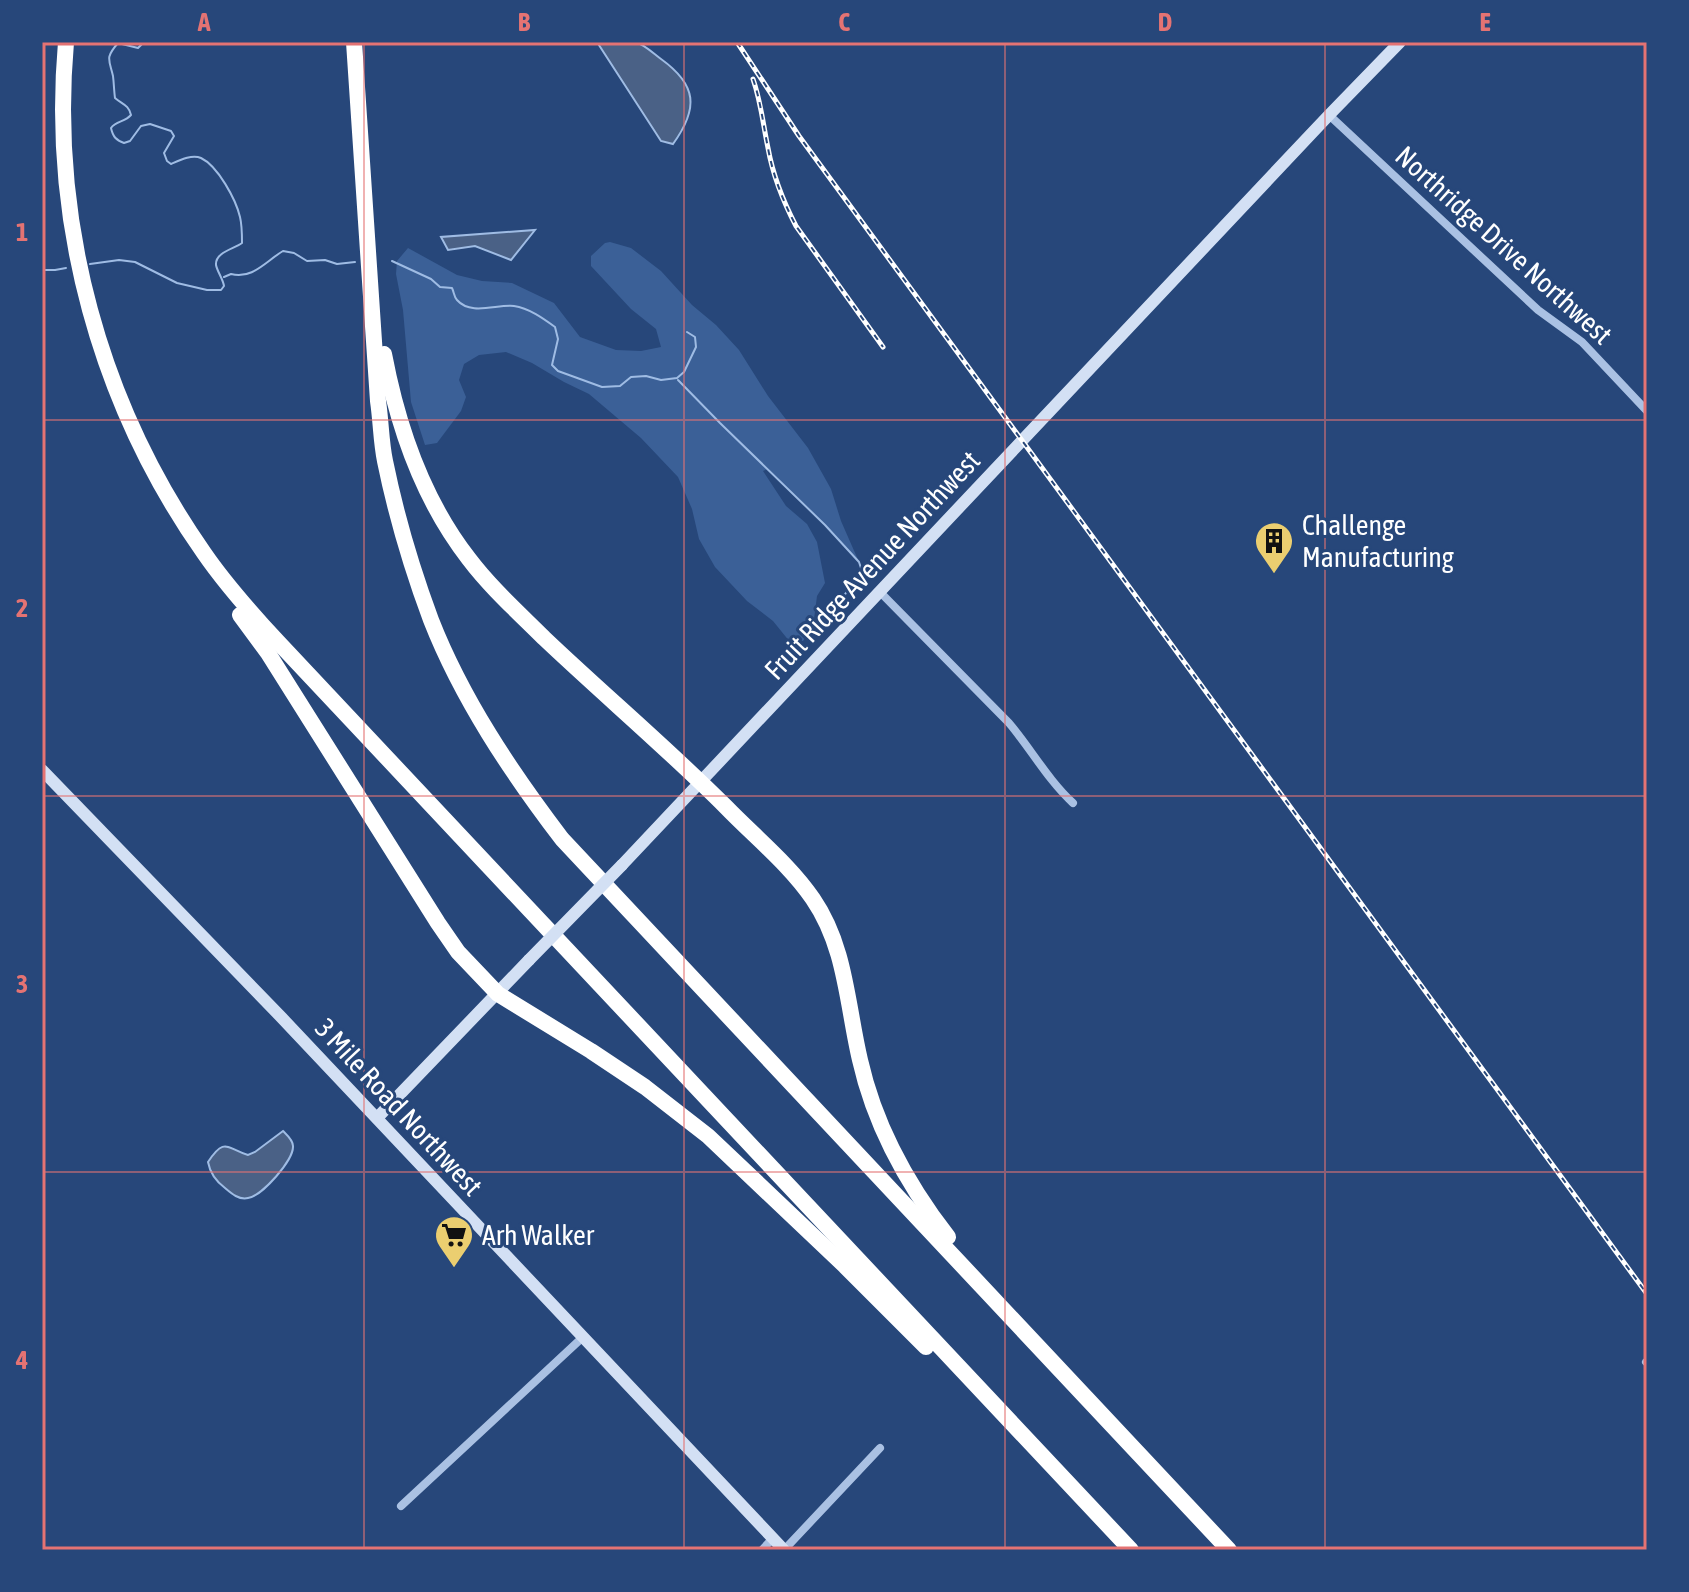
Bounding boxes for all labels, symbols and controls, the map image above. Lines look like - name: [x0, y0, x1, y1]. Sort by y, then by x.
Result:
- text: A: [197, 7, 211, 37]
- text: B: [518, 7, 531, 37]
- text: C: [838, 7, 850, 37]
- text: D: [1158, 7, 1172, 37]
- text: E: [1479, 7, 1491, 37]
- street label: Northridge Drive Northwest: [1389, 139, 1619, 351]
- text: 1: [16, 217, 28, 247]
- street label: Fruit Ridge Avenue Northwest: [758, 444, 986, 686]
- place label: Challenge Manufacturing: [1302, 509, 1454, 573]
- building icon: Challenge Manufacturing: [1253, 520, 1295, 575]
- text: 2: [16, 593, 28, 623]
- text: 3: [16, 969, 28, 999]
- street label: 3 Mile Road Northwest: [309, 1012, 489, 1202]
- supermarket icon: Arh Walker: [433, 1214, 475, 1269]
- place label: Arh Walker: [482, 1219, 595, 1251]
- text: 4: [15, 1345, 28, 1375]

